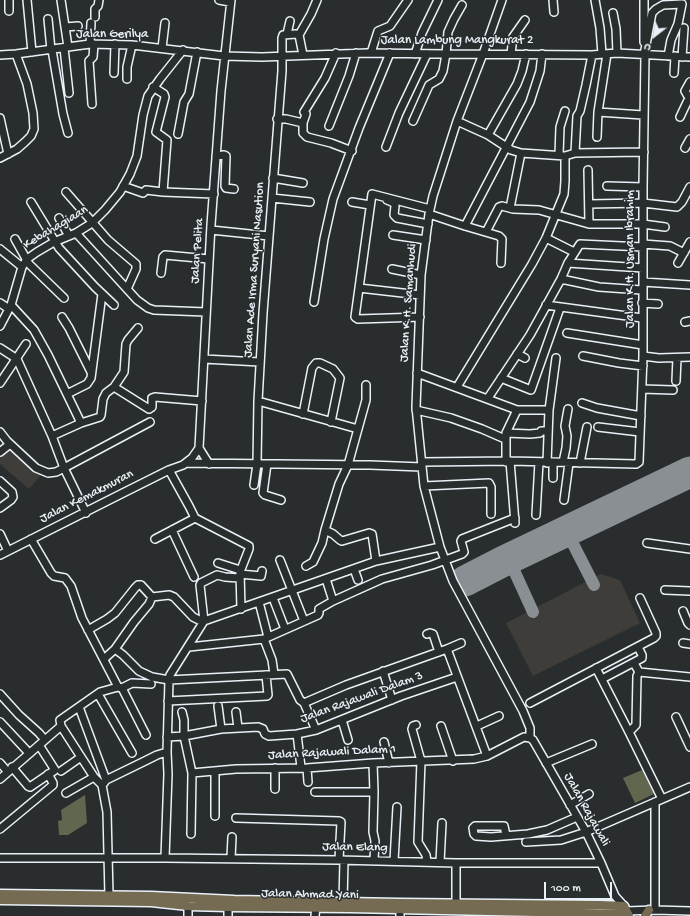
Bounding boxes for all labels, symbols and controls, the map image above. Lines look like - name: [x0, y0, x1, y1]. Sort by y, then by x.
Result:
- north arrow: [634, 16, 674, 56]
- street label: Jalan Gerilya: [76, 27, 148, 43]
- street label: Jalan Lambung Mangkurat 2: [381, 33, 533, 49]
- text: U: [642, 40, 654, 53]
- street label: Jalan Ade Irma Suryani Nasution: [241, 182, 269, 358]
- street label: Jalan K.H. Usman Ibrahim: [623, 190, 639, 328]
- street label: Kebahagiaan: [21, 203, 91, 253]
- street label: Jalan Pelita: [188, 218, 208, 284]
- street label: Jalan K.H. Samanhudi: [397, 243, 421, 363]
- street label: Jalan Kemakmuran: [38, 467, 136, 527]
- street label: Jalan Rajawali Dalam 3: [299, 669, 425, 727]
- street label: Jalan Rajawali Dalam 1: [268, 742, 396, 764]
- street label: Jalan Rajawali: [559, 771, 613, 849]
- street label: Jalan Elang: [322, 840, 388, 856]
- scale bar: [546, 874, 614, 900]
- text: 100 m: [551, 882, 581, 896]
- street label: Jalan Ahmad Yani: [261, 886, 359, 904]

